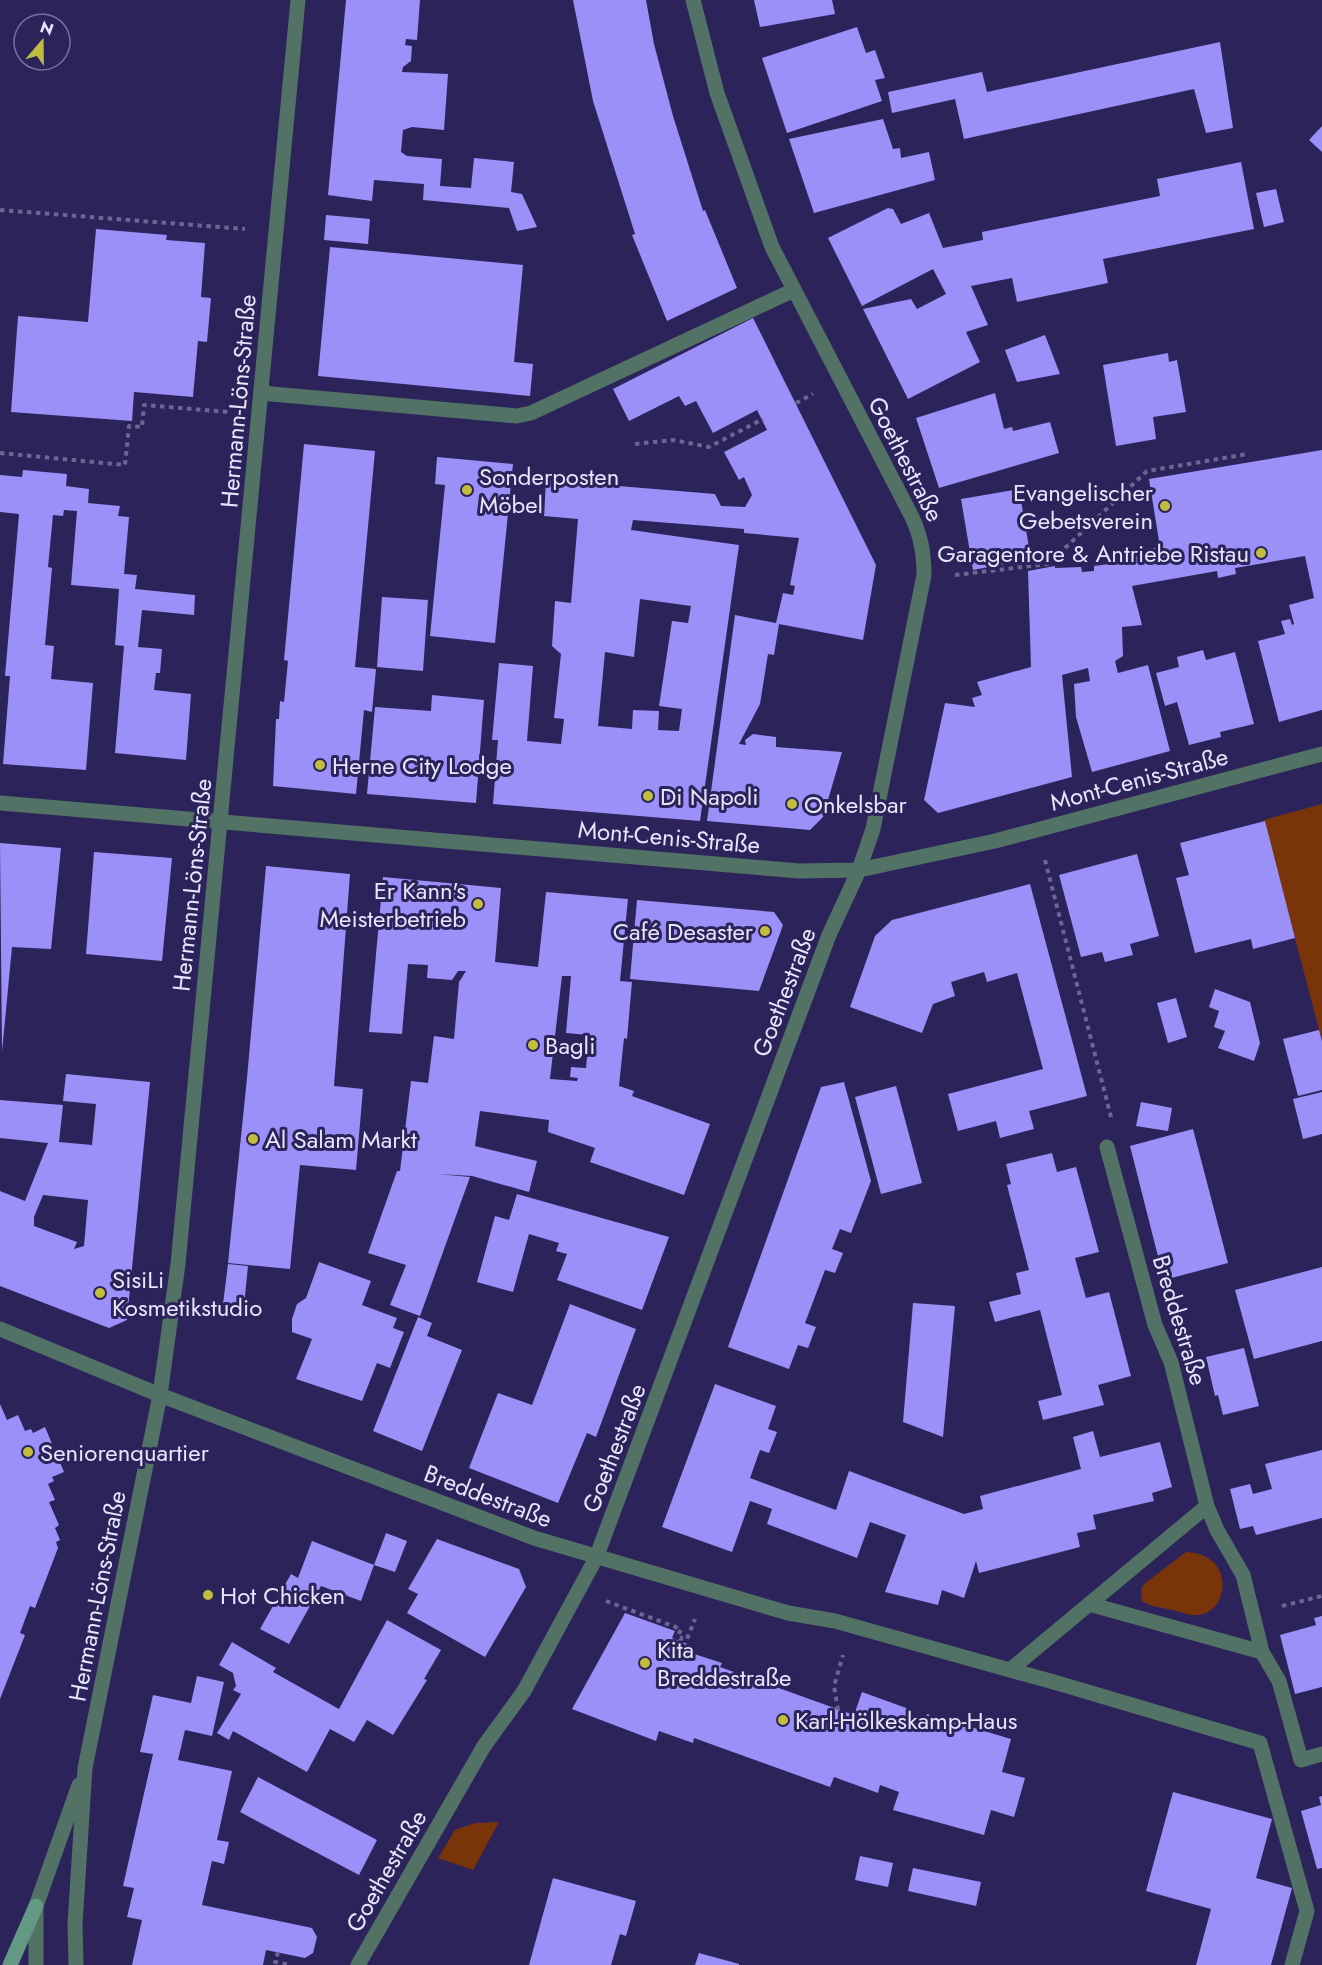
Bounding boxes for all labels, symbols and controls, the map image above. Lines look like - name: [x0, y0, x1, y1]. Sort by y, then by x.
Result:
- north arrow: [12, 12, 72, 72]
- text: N: [37, 15, 57, 41]
- street label: Hermann-Löns-Straße: [211, 293, 265, 509]
- street label: Goethestraße: [860, 391, 952, 527]
- place label: Sonderposten Möbel: [479, 459, 619, 522]
- place label: Evangelischer Gebetsverein: [1013, 475, 1154, 538]
- marker: Sonderposten Möbel: [460, 483, 474, 497]
- marker: Evangelischer Gebetsverein: [1158, 499, 1172, 513]
- place label: Garagentore & Antriebe Ristau: [937, 536, 1249, 571]
- marker: Garagentore & Antriebe Ristau: [1254, 546, 1268, 560]
- street label: Mont-Cenis-Straße: [1046, 738, 1232, 820]
- place label: Herne City Lodge: [332, 748, 512, 783]
- marker: Herne City Lodge: [313, 758, 327, 772]
- street label: Hermann-Löns-Straße: [163, 777, 221, 993]
- place label: Di Napoli: [660, 779, 758, 814]
- place label: Onkelsbar: [804, 787, 908, 822]
- marker: Di Napoli: [641, 789, 655, 803]
- marker: Onkelsbar: [785, 797, 799, 811]
- street label: Mont-Cenis-Straße: [576, 812, 762, 862]
- place label: Er Kann's Meisterbetrieb: [320, 873, 466, 936]
- marker: Er Kann's Meisterbetrieb: [471, 897, 485, 911]
- place label: Café Desaster: [613, 914, 754, 949]
- street label: Goethestraße: [743, 922, 825, 1062]
- marker: Café Desaster: [758, 924, 772, 938]
- place label: Bagli: [545, 1028, 595, 1063]
- marker: Bagli: [526, 1038, 540, 1052]
- place label: Al Salam Markt: [265, 1122, 417, 1157]
- marker: Al Salam Markt: [246, 1132, 260, 1146]
- street label: Breddestraße: [1144, 1251, 1216, 1389]
- place label: SisiLi Kosmetikstudio: [112, 1262, 262, 1325]
- marker: SisiLi Kosmetikstudio: [93, 1286, 107, 1300]
- street label: Goethestraße: [573, 1378, 655, 1518]
- place label: Seniorenquartier: [40, 1435, 210, 1470]
- marker: Seniorenquartier: [21, 1445, 35, 1459]
- street label: Breddestraße: [419, 1456, 557, 1536]
- street label: Hermann-Löns-Straße: [59, 1488, 135, 1704]
- place label: Hot Chicken: [220, 1578, 345, 1613]
- marker: Hot Chicken: [201, 1588, 215, 1602]
- place label: Kita Breddestraße: [657, 1632, 791, 1695]
- marker: Kita Breddestraße: [638, 1656, 652, 1670]
- place label: Karl-Hölkeskamp-Haus: [795, 1703, 1017, 1738]
- marker: Karl-Hölkeskamp-Haus: [776, 1713, 790, 1727]
- street label: Goethestraße: [337, 1803, 435, 1939]

